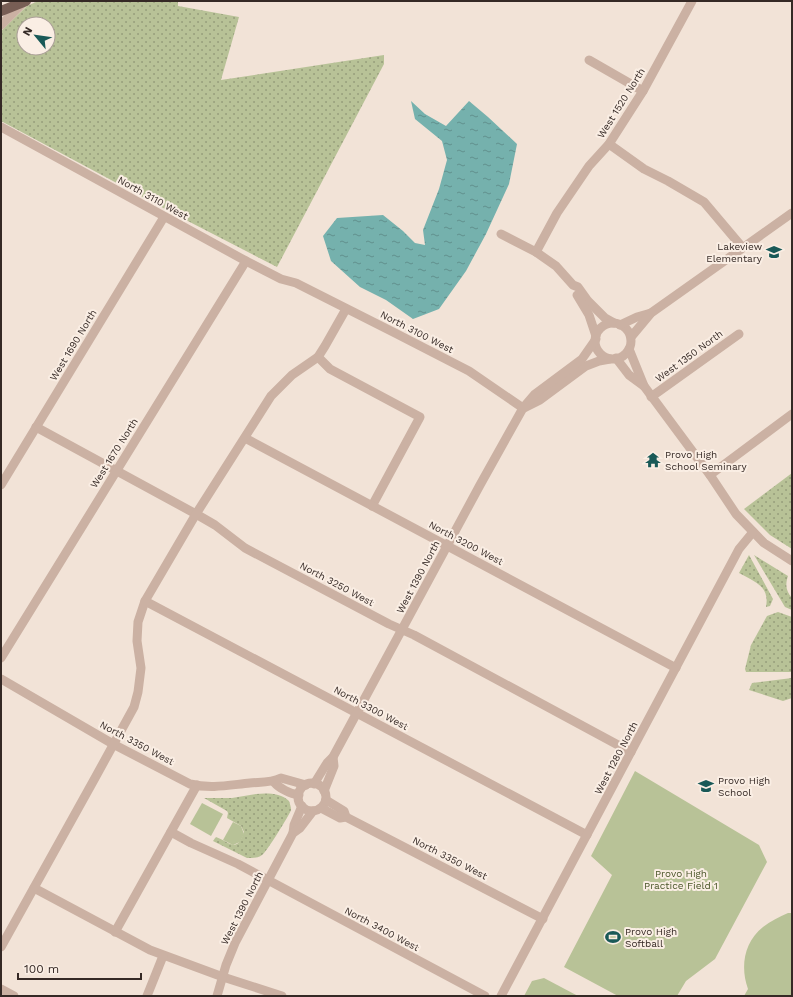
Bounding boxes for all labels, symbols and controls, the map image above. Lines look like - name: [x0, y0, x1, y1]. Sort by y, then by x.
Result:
- north arrow: [16, 16, 56, 56]
- text: N: [20, 25, 35, 38]
- street label: West 1520 North: [595, 66, 647, 140]
- street label: North 3110 West: [116, 174, 191, 222]
- place label: Lakeview Elementary: [706, 241, 763, 264]
- school or university icon: Lakeview Elementary: [765, 243, 783, 261]
- street label: West 1690 North: [47, 307, 99, 383]
- street label: North 3100 West: [379, 309, 456, 356]
- street label: West 1350 North: [653, 328, 725, 384]
- street label: West 1670 North: [88, 416, 140, 490]
- place label: Provo High School Seminary: [665, 449, 748, 472]
- temple icon: Provo High School Seminary: [644, 451, 662, 469]
- street label: North 3200 West: [427, 519, 506, 568]
- street label: West 1390 North: [394, 539, 442, 615]
- street label: North 3250 West: [298, 560, 377, 609]
- street label: North 3300 West: [332, 684, 411, 733]
- street label: North 3350 West: [98, 719, 177, 768]
- street label: West 1280 North: [592, 720, 640, 796]
- place label: Provo High School: [718, 775, 770, 798]
- school or university icon: Provo High School: [697, 777, 715, 795]
- street label: North 3350 West: [411, 834, 490, 882]
- park label: Provo High Practice Field 1: [644, 868, 718, 891]
- street label: West 1390 North: [219, 870, 265, 946]
- street label: North 3400 West: [343, 905, 422, 954]
- place label: Provo High Softball: [625, 926, 677, 949]
- sports icon: Provo High Softball: [604, 928, 622, 946]
- scale bar: [18, 955, 141, 981]
- text: 100 m: [24, 962, 59, 976]

